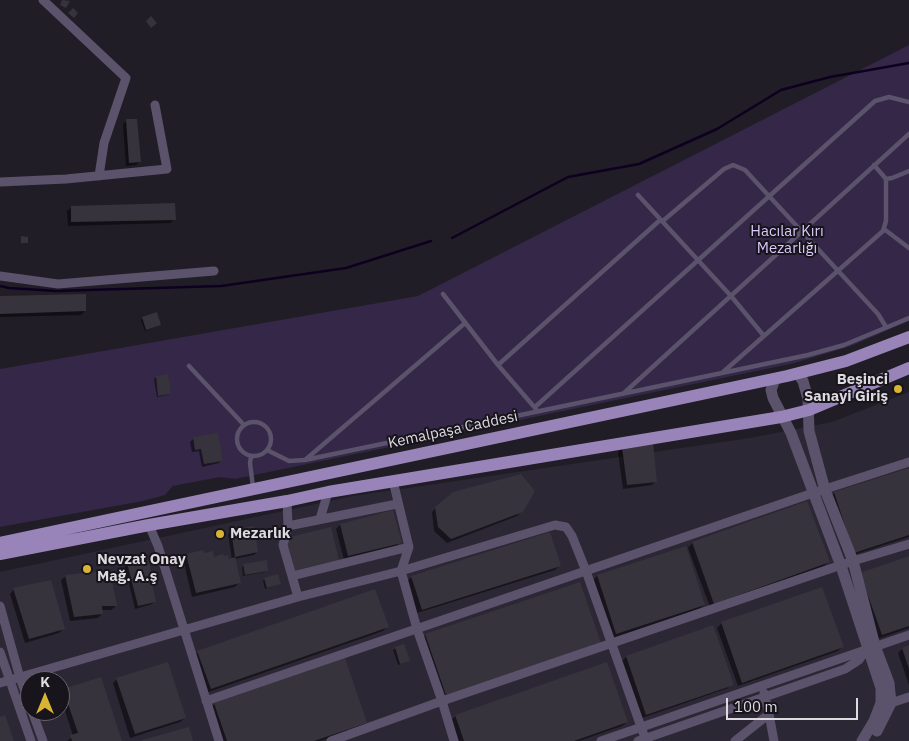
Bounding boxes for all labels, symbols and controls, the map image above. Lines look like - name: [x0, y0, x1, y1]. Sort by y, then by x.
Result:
- park label: Hacılar Kırı Mezarlığı: [750, 223, 824, 258]
- place label: Beşinci Sanayi Giriş: [804, 371, 888, 406]
- marker: Beşinci Sanayi Giriş: [892, 383, 904, 395]
- street label: Kemalpaşa Caddesi: [387, 407, 519, 453]
- place label: Mezarlık: [230, 525, 290, 543]
- marker: Mezarlık: [214, 528, 226, 540]
- place label: Nevzat Onay Mağ. A.ş: [97, 551, 186, 586]
- marker: Nevzat Onay Mağ. A.ş: [81, 563, 93, 575]
- north arrow: [20, 671, 70, 721]
- text: K: [40, 673, 50, 691]
- scale bar: [729, 688, 862, 720]
- text: 100 m: [734, 697, 778, 716]

